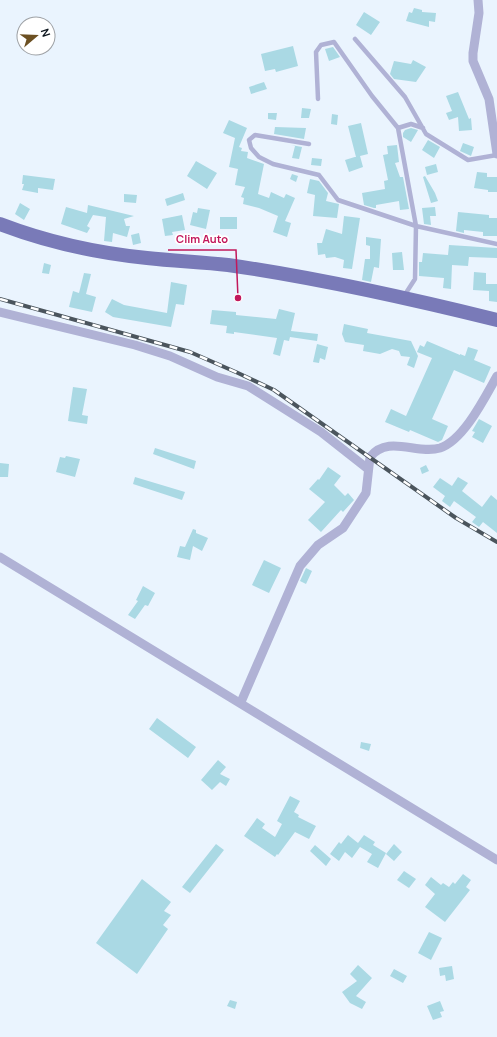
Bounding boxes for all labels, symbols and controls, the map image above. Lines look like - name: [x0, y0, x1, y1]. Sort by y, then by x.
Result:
- north arrow: [16, 16, 56, 56]
- text: N: [38, 26, 54, 39]
- callout: Clim Auto: [168, 227, 236, 250]
- text: Clim Auto: [176, 231, 228, 246]

